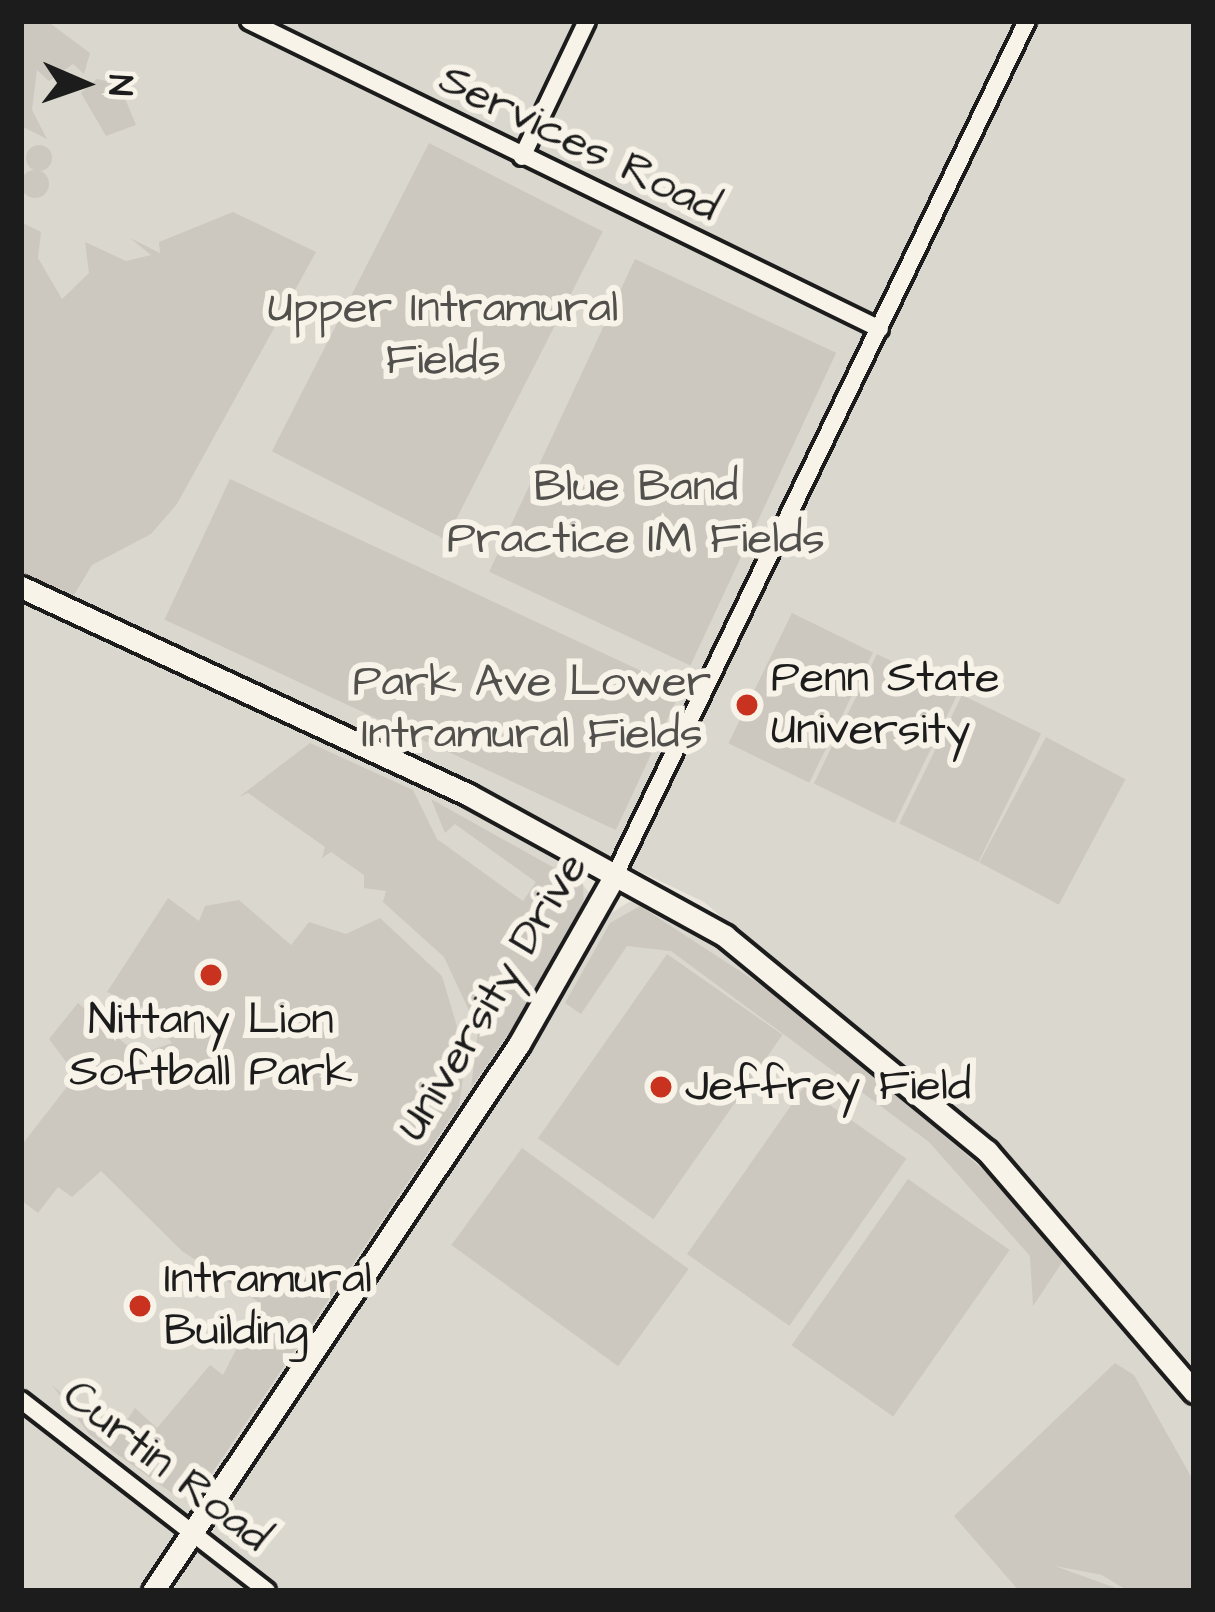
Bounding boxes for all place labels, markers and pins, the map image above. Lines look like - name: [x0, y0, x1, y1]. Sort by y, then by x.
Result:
- place label: Penn State University: [771, 652, 1000, 758]
- marker: Penn State University: [734, 692, 760, 718]
- marker: Nittany Lion Softball Park: [198, 962, 224, 988]
- place label: Nittany Lion Softball Park: [69, 994, 353, 1100]
- place label: Jeffrey Field: [685, 1060, 971, 1114]
- marker: Jeffrey Field: [648, 1074, 674, 1100]
- place label: Intramural Building: [164, 1253, 372, 1359]
- marker: Intramural Building: [127, 1293, 153, 1319]

